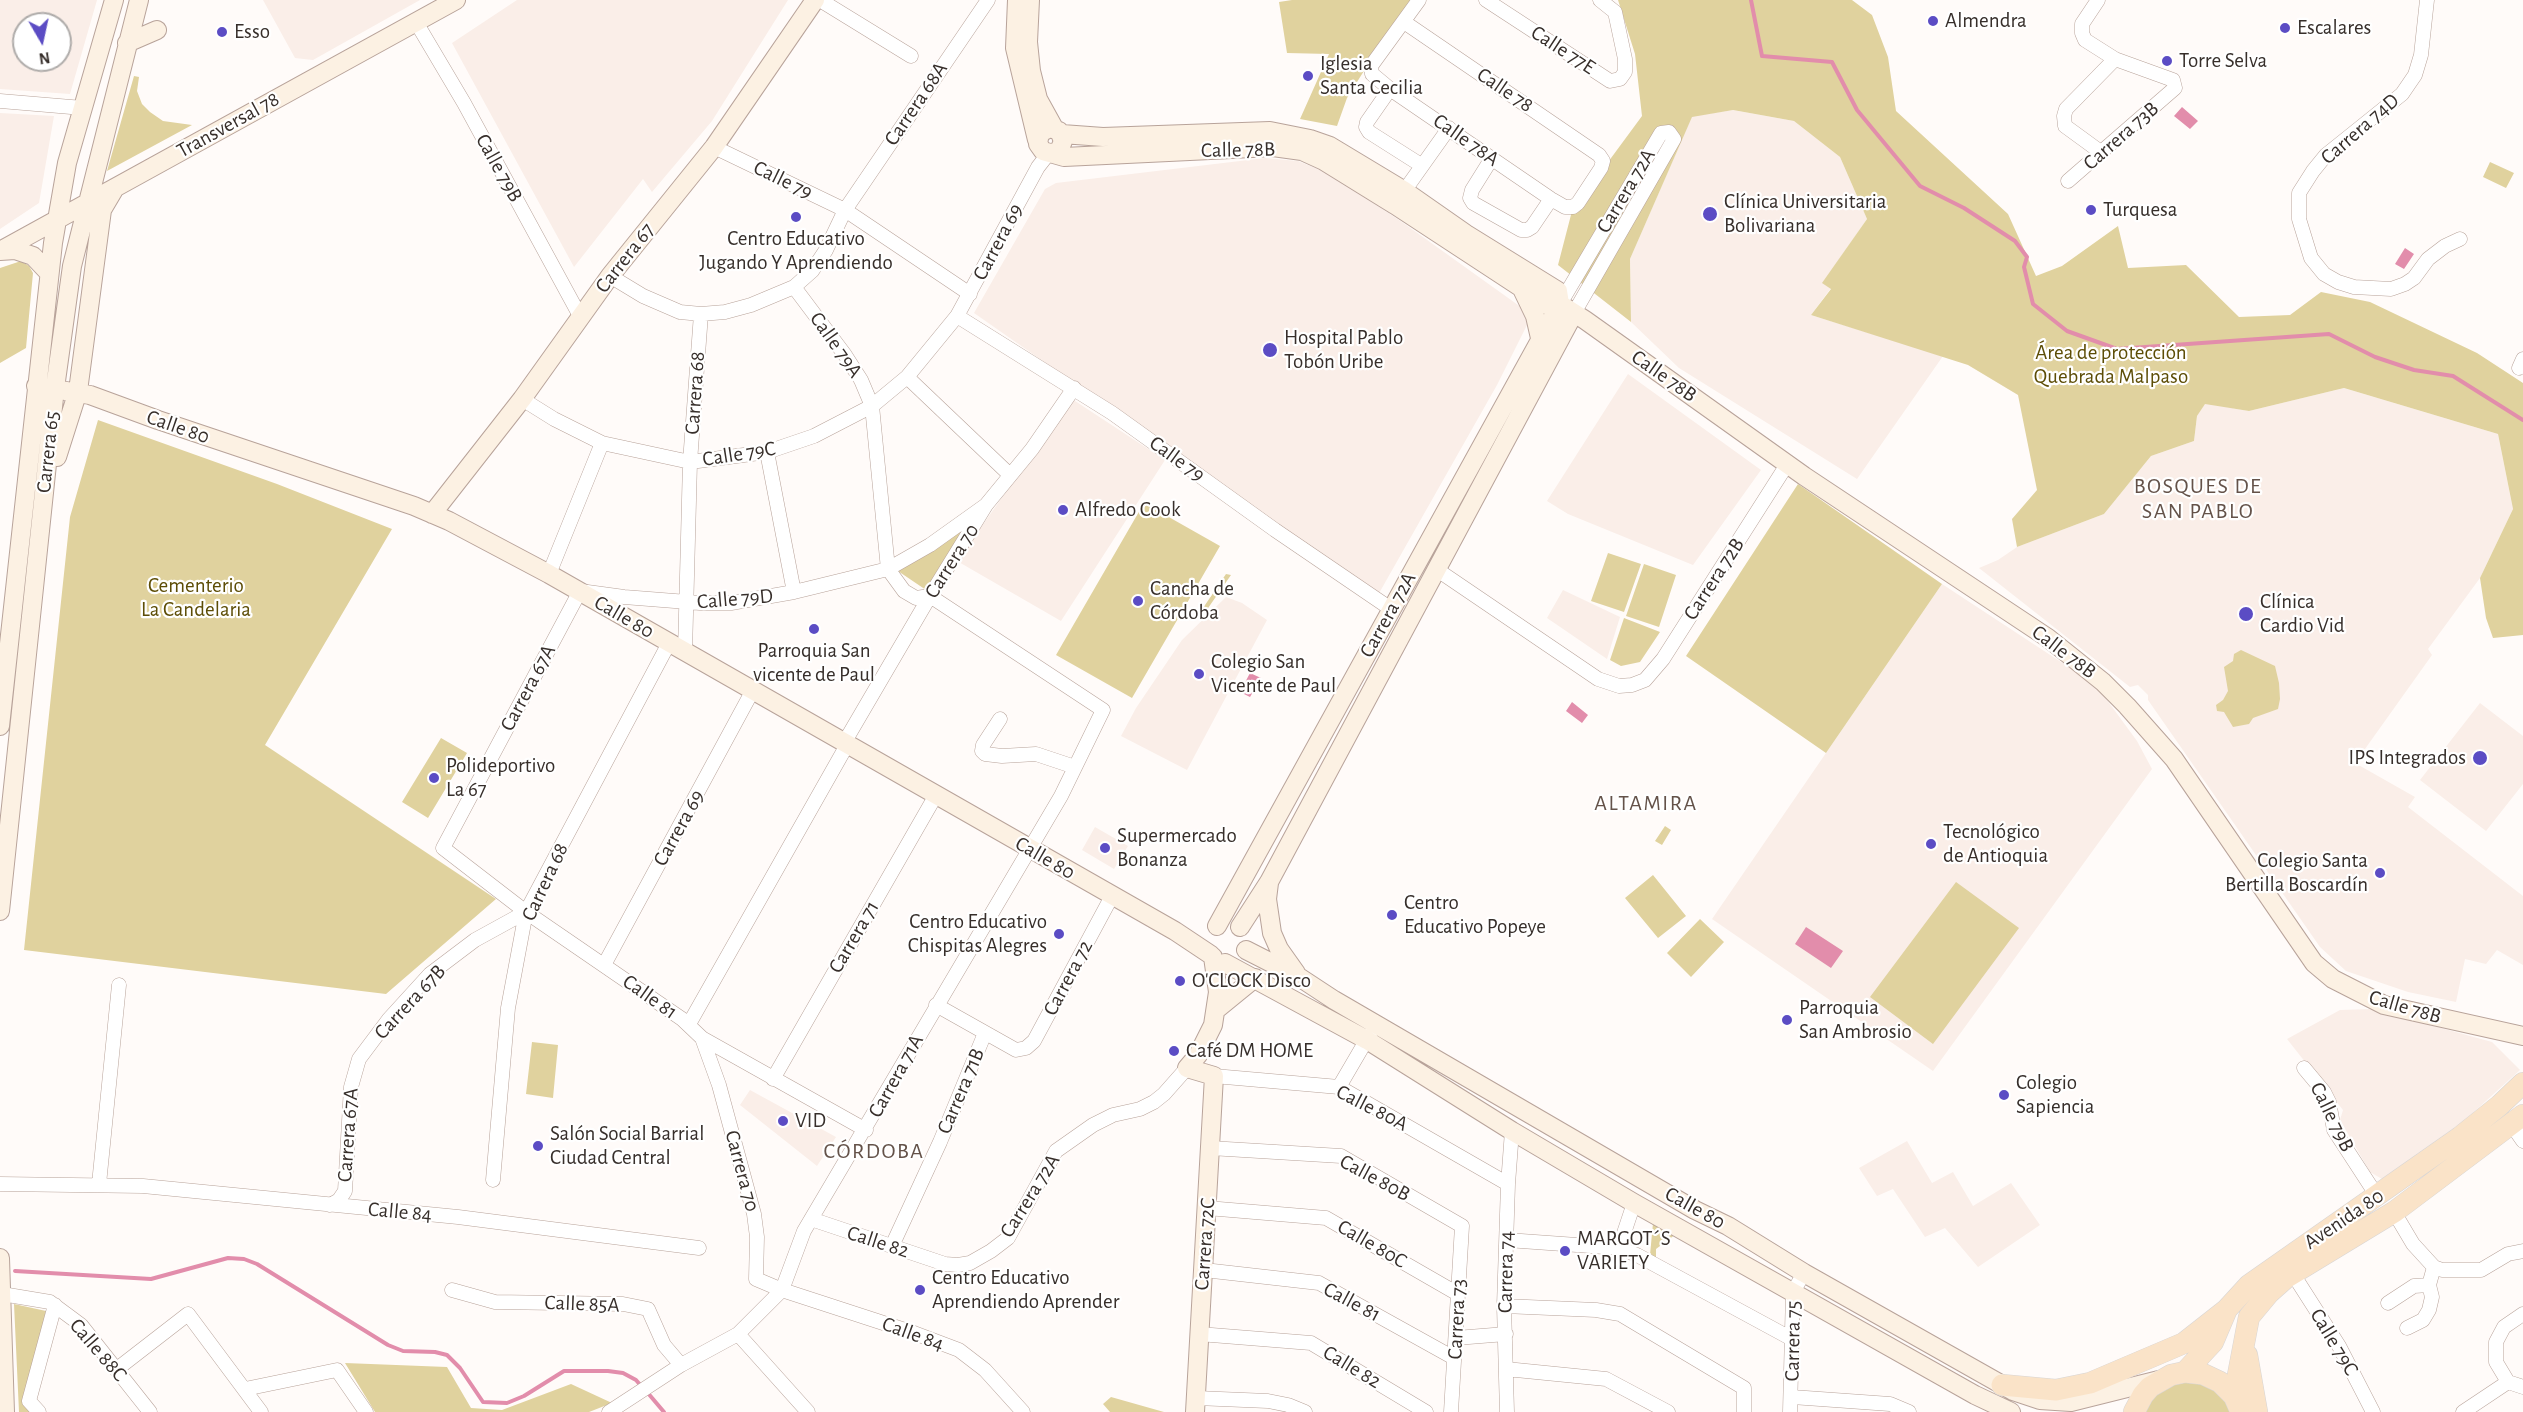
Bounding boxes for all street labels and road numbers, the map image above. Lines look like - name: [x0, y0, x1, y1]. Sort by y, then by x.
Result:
- street label: Calle 77E: [1526, 20, 1600, 80]
- street label: Carrera 68A: [879, 57, 953, 151]
- street label: Calle 78: [1472, 62, 1538, 118]
- street label: Transversal 78: [172, 86, 284, 164]
- street label: Carrera 74D: [2316, 88, 2404, 170]
- street label: Carrera 73B: [2078, 96, 2164, 176]
- street label: Calle 78A: [1428, 108, 1504, 172]
- street label: Calle 79B: [470, 130, 528, 206]
- street label: Calle 78B: [1201, 137, 1275, 163]
- street label: Carrera 72A: [1591, 144, 1661, 238]
- street label: Calle 79: [749, 155, 817, 205]
- street label: Carrera 69: [967, 199, 1029, 285]
- street label: Carrera 67: [590, 218, 660, 298]
- street label: Calle 79A: [804, 307, 868, 383]
- street label: Calle 78B: [1626, 344, 1702, 408]
- street label: Carrera 68: [680, 351, 710, 435]
- street label: Calle 80: [143, 404, 213, 450]
- street label: Carrera 65: [31, 410, 65, 494]
- street label: Calle 79: [1144, 430, 1210, 488]
- street label: Calle 79C: [701, 436, 777, 472]
- street label: Carrera 70: [919, 519, 985, 603]
- street label: Carrera 72B: [1678, 533, 1750, 625]
- street label: Carrera 72A: [1354, 568, 1422, 662]
- street label: Calle 79D: [696, 583, 774, 615]
- street label: Calle 80: [589, 590, 659, 644]
- street label: Calle 78B: [2027, 620, 2101, 684]
- street label: Carrera 67A: [495, 641, 561, 735]
- street label: Carrera 69: [648, 786, 710, 870]
- street label: Calle 80: [1010, 831, 1080, 885]
- street label: Carrera 68: [516, 839, 574, 925]
- street label: Carrera 71: [823, 896, 885, 978]
- street label: Carrera 72: [1038, 936, 1098, 1020]
- street label: Carrera 67B: [369, 959, 451, 1045]
- street label: Calle 81: [618, 969, 682, 1025]
- street label: Calle 78B: [2366, 985, 2444, 1029]
- street label: Carrera 71A: [863, 1030, 929, 1122]
- street label: Carrera 71B: [932, 1044, 990, 1138]
- street label: Calle 79B: [2304, 1078, 2360, 1156]
- street label: Calle 80A: [1332, 1079, 1412, 1137]
- street label: Carrera 67A: [332, 1087, 364, 1183]
- street label: Carrera 70: [719, 1128, 765, 1214]
- street label: Calle 80B: [1335, 1149, 1415, 1207]
- street label: Carrera 72A: [994, 1150, 1066, 1242]
- street label: Calle 80: [1660, 1181, 1730, 1235]
- street label: Avenida 80: [2299, 1183, 2389, 1255]
- street label: Calle 84: [367, 1197, 433, 1227]
- street label: Carrera 72C: [1189, 1197, 1221, 1291]
- street label: Calle 80C: [1333, 1214, 1411, 1274]
- street label: Calle 82: [844, 1220, 912, 1264]
- street label: Carrera 74: [1493, 1231, 1519, 1313]
- street label: Calle 81: [1319, 1276, 1385, 1328]
- street label: Carrera 73: [1442, 1278, 1472, 1360]
- street label: Calle 85A: [544, 1290, 620, 1318]
- street label: Carrera 75: [1780, 1300, 1806, 1382]
- street label: Calle 79C: [2304, 1304, 2364, 1380]
- street label: Calle 84: [879, 1311, 947, 1357]
- street label: Calle 88C: [64, 1313, 132, 1387]
- street label: Calle 82: [1318, 1340, 1386, 1394]

